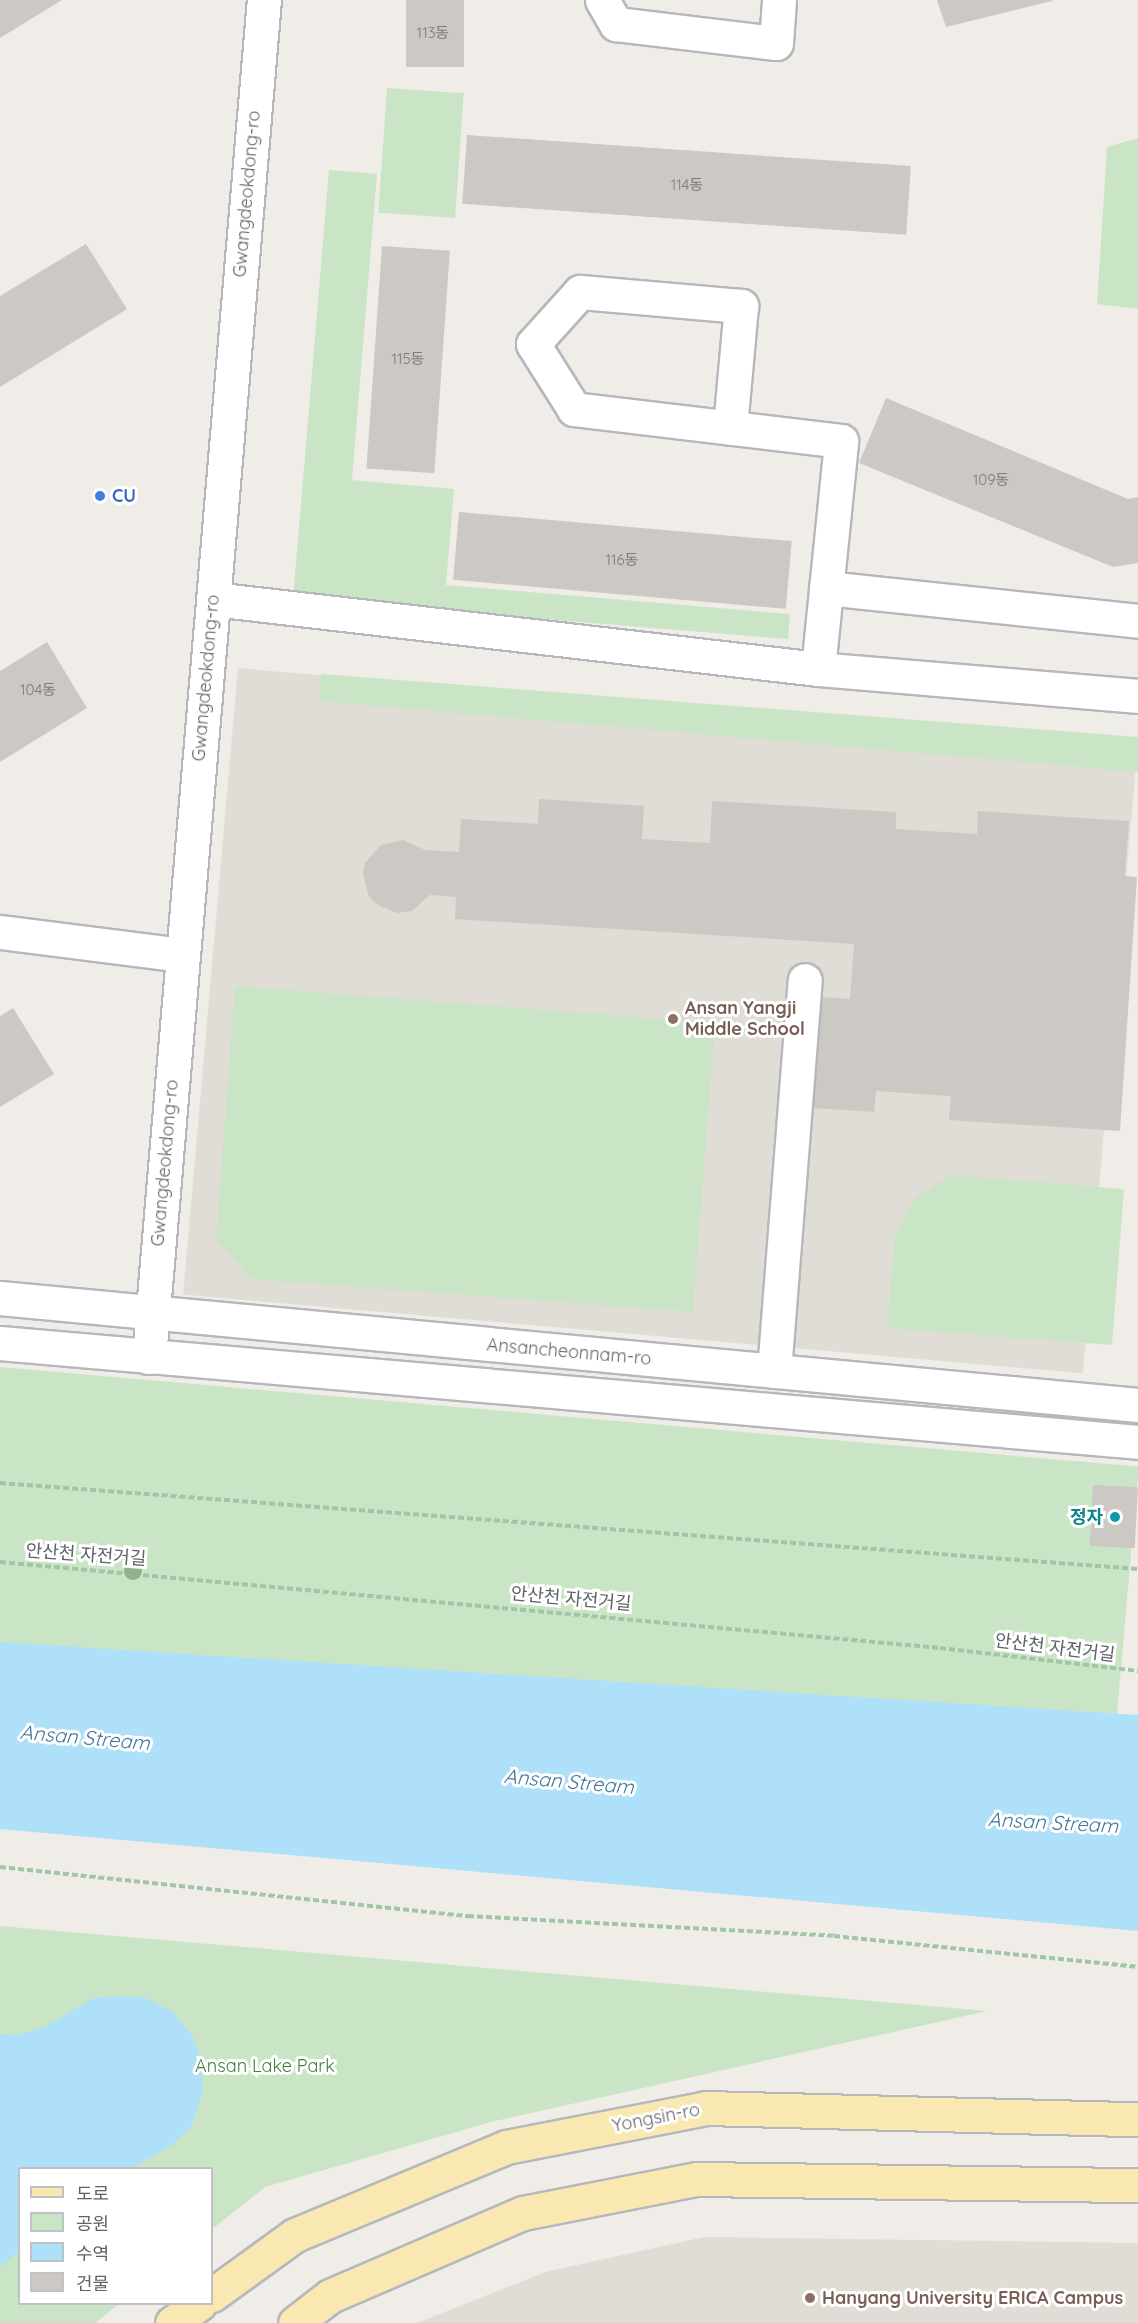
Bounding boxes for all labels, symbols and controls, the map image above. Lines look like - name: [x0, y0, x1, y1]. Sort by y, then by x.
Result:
- house number: 113동: [417, 24, 449, 42]
- street label: Gwangdeokdong-ro: [229, 110, 265, 278]
- house number: 114동: [671, 176, 703, 194]
- house number: 115동: [391, 350, 425, 368]
- house number: 109동: [973, 471, 1009, 489]
- place label: CU: [112, 485, 136, 507]
- marker: CU: [93, 489, 107, 503]
- house number: 116동: [606, 551, 638, 569]
- street label: Gwangdeokdong-ro: [188, 594, 224, 762]
- house number: 104동: [20, 681, 56, 699]
- place label: Ansan Yangji Middle School: [685, 998, 805, 1040]
- marker: Ansan Yangji Middle School: [666, 1012, 680, 1026]
- street label: Gwangdeokdong-ro: [147, 1079, 183, 1247]
- street label: Ansancheonnam-ro: [486, 1334, 652, 1370]
- place label: 정자: [1070, 1506, 1103, 1528]
- marker: 정자: [1108, 1510, 1122, 1524]
- street label: 안산천 자전거길: [25, 1540, 147, 1570]
- street label: 안산천 자전거길: [510, 1583, 632, 1615]
- street label: 안산천 자전거길: [994, 1630, 1116, 1666]
- water label: Ansan Stream: [19, 1719, 151, 1755]
- water label: Ansan Stream: [503, 1763, 635, 1799]
- water label: Ansan Stream: [987, 1807, 1119, 1837]
- park label: Ansan Lake Park: [195, 2055, 335, 2077]
- street label: Yongsin-ro: [610, 2099, 702, 2137]
- legend: [18, 2167, 213, 2305]
- text: 도로: [76, 2182, 109, 2205]
- text: 공원: [76, 2212, 109, 2235]
- text: 수역: [76, 2242, 109, 2265]
- text: 건물: [76, 2272, 109, 2295]
- place label: Hanyang University ERICA Campus: [822, 2287, 1123, 2309]
- marker: Hanyang University ERICA Campus: [803, 2291, 817, 2305]

